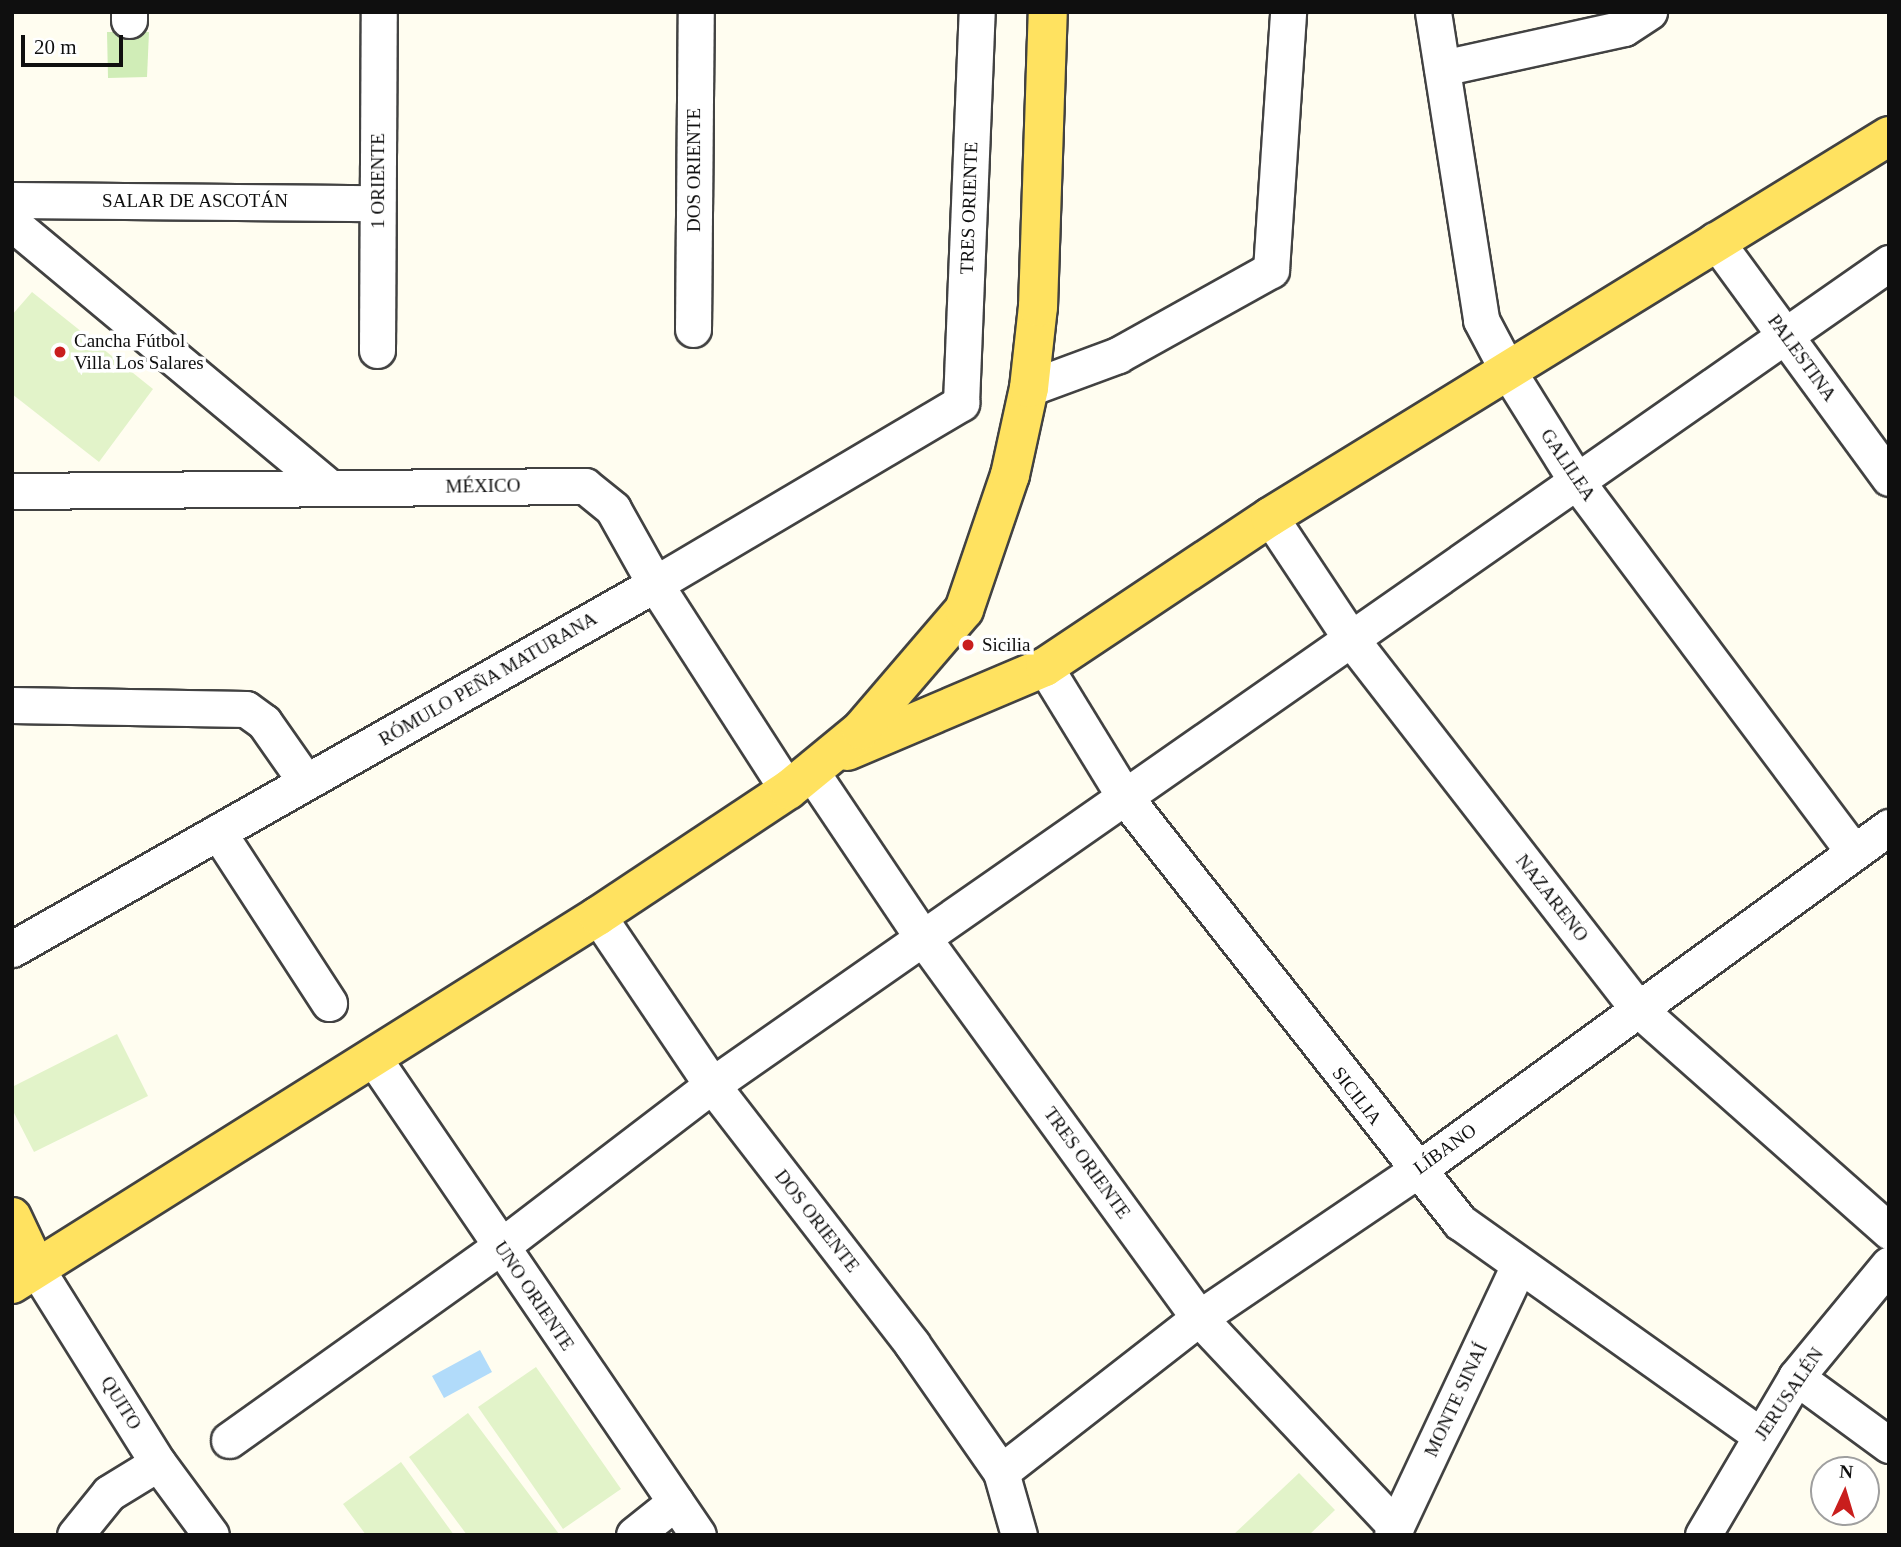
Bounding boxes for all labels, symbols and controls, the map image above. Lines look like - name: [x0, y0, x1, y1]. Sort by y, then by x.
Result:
- scale bar: [24, 21, 126, 65]
- text: 20 m: [34, 35, 77, 59]
- street label: DOS ORIENTE: [683, 108, 705, 232]
- street label: 1 ORIENTE: [367, 133, 389, 229]
- street label: TRES ORIENTE: [955, 141, 983, 275]
- street label: SALAR DE ASCOTÁN: [102, 190, 288, 212]
- street label: PALESTINA: [1763, 310, 1841, 406]
- place label: Cancha Fútbol Villa Los Salares: [74, 330, 204, 374]
- marker: Cancha Fútbol Villa Los Salares: [52, 344, 68, 360]
- street label: GALILEA: [1536, 425, 1600, 505]
- street label: MÉXICO: [445, 474, 521, 498]
- street label: RÓMULO PEÑA MATURANA: [374, 607, 602, 751]
- place label: Sicilia: [982, 634, 1031, 656]
- marker: Sicilia: [960, 637, 976, 653]
- street label: NAZARENO: [1511, 850, 1593, 946]
- street label: SICILIA: [1327, 1062, 1387, 1130]
- street label: TRES ORIENTE: [1039, 1103, 1135, 1223]
- street label: LÍBANO: [1409, 1119, 1481, 1179]
- street label: DOS ORIENTE: [770, 1165, 864, 1277]
- street label: UNO ORIENTE: [489, 1237, 579, 1355]
- street label: MONTE SINAÍ: [1420, 1339, 1492, 1461]
- street label: JERUSALÉN: [1750, 1343, 1828, 1445]
- street label: QUITO: [96, 1372, 146, 1434]
- north arrow: [1810, 1456, 1880, 1526]
- text: N: [1839, 1461, 1854, 1483]

